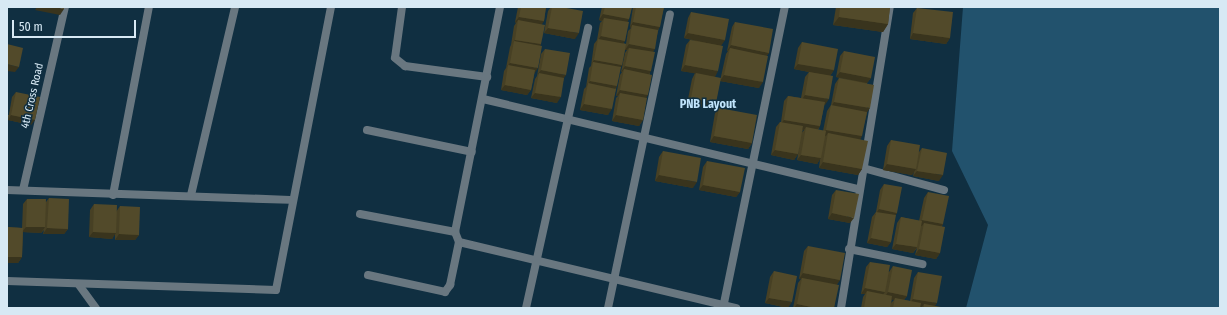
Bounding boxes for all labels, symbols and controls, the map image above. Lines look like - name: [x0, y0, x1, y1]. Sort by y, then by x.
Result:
- scale bar: [14, 12, 138, 38]
- text: 50 m: [19, 20, 43, 34]
- street label: 4th Cross Road: [19, 62, 47, 130]
- district label: PNB Layout: [680, 98, 736, 112]

